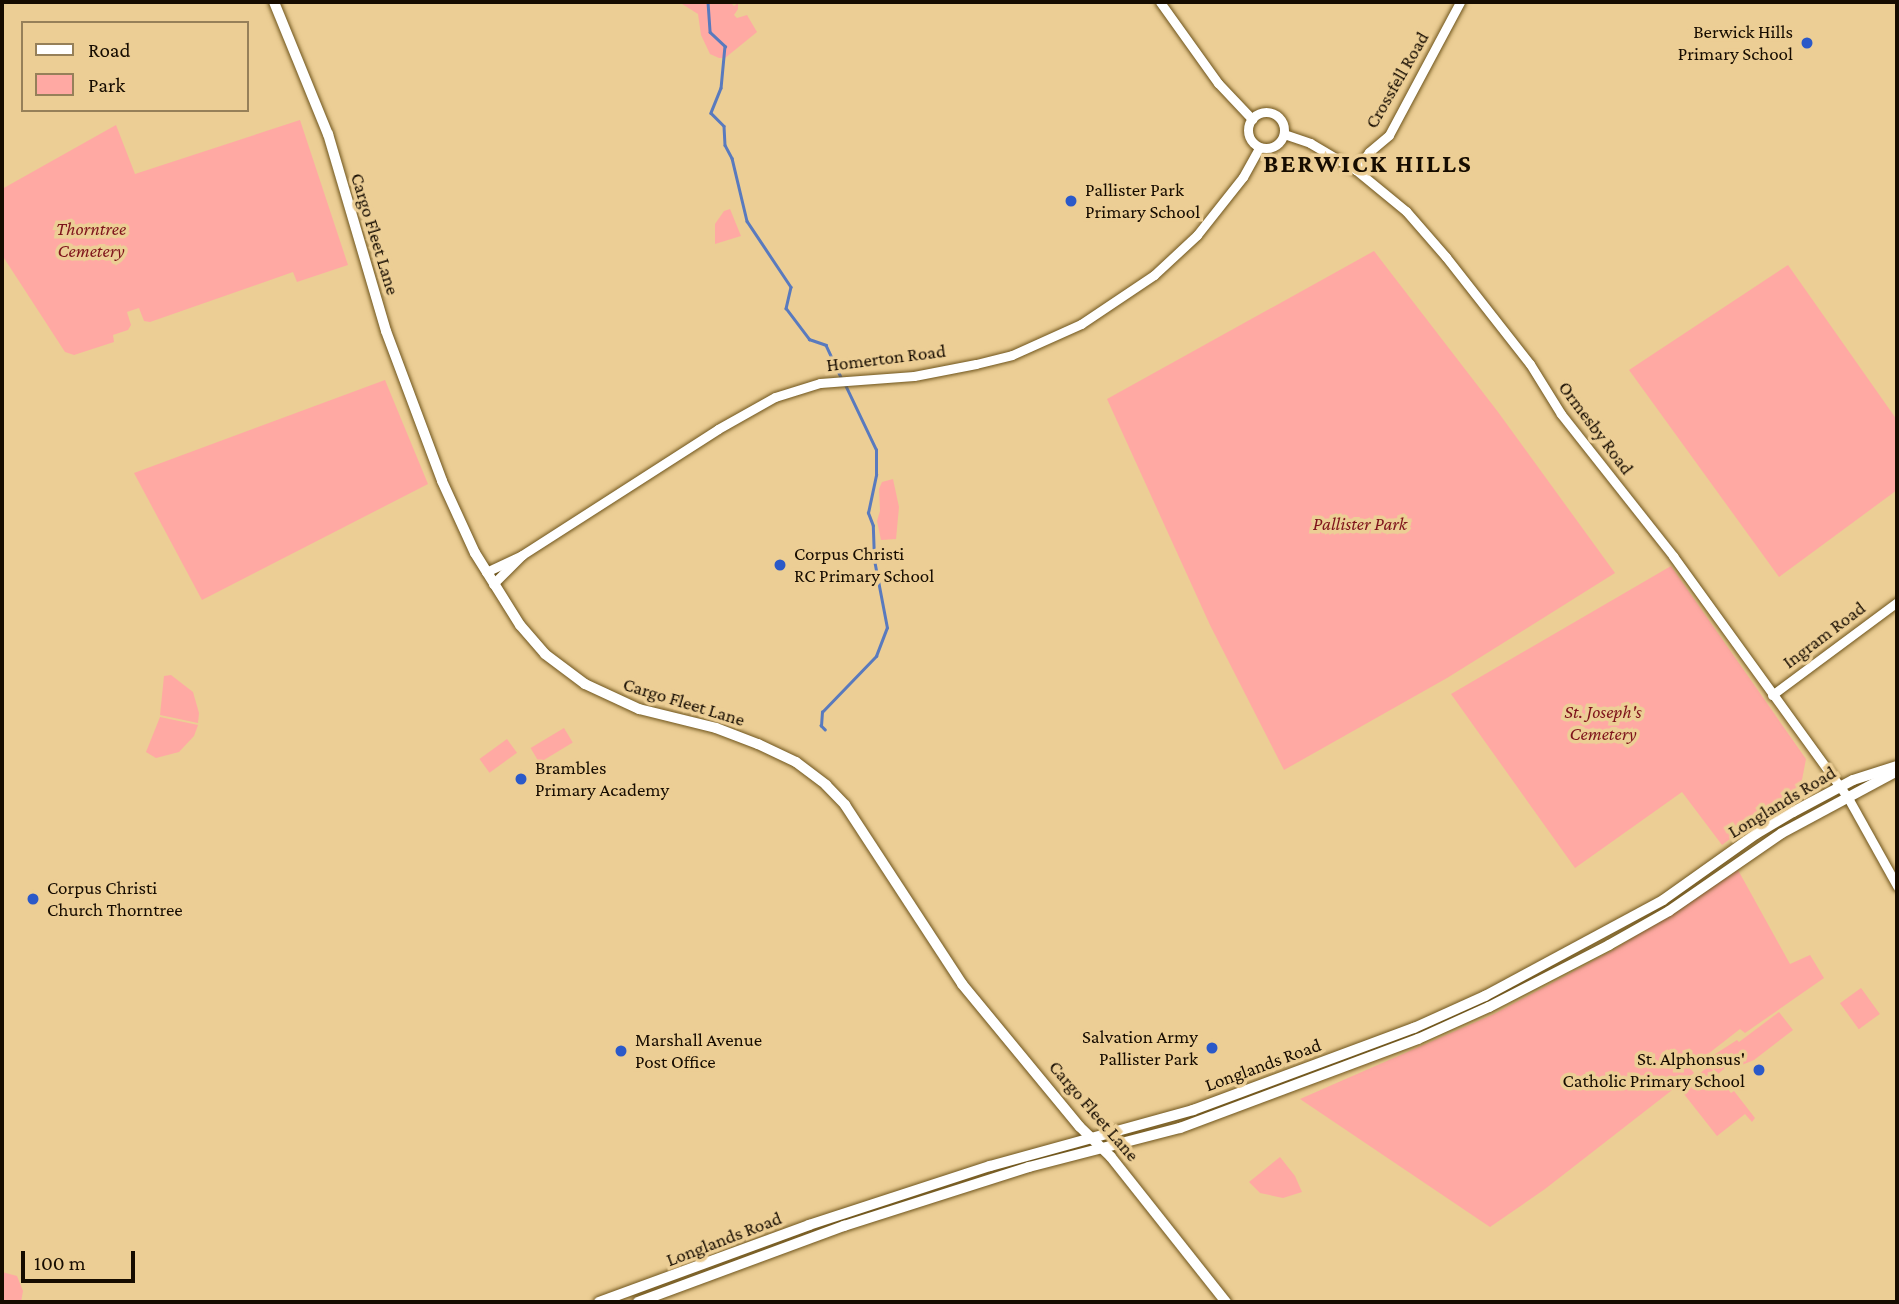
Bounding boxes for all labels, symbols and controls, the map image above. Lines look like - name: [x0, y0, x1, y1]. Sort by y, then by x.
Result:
- legend: [21, 21, 248, 112]
- place label: Berwick Hills Primary School: [1678, 21, 1793, 65]
- street label: Crossfell Road: [1360, 28, 1434, 132]
- marker: Berwick Hills Primary School: [1799, 35, 1815, 51]
- text: Road: [88, 38, 131, 62]
- text: Park: [88, 73, 125, 97]
- district label: BERWICK HILLS: [1265, 148, 1471, 180]
- street label: Cargo Fleet Lane: [346, 170, 404, 298]
- place label: Pallister Park Primary School: [1085, 179, 1200, 223]
- marker: Pallister Park Primary School: [1063, 193, 1079, 209]
- park label: Thorntree Cemetery: [56, 218, 126, 262]
- street label: Homerton Road: [825, 339, 947, 377]
- street label: Ormesby Road: [1553, 377, 1639, 479]
- park label: Pallister Park: [1313, 513, 1407, 535]
- place label: Corpus Christi RC Primary School: [794, 543, 934, 587]
- marker: Corpus Christi RC Primary School: [772, 557, 788, 573]
- street label: Ingram Road: [1778, 597, 1870, 673]
- street label: Cargo Fleet Lane: [620, 673, 748, 731]
- park label: St. Joseph's Cemetery: [1564, 701, 1642, 745]
- place label: Brambles Primary Academy: [535, 757, 669, 801]
- street label: Longlands Road: [1724, 761, 1840, 843]
- marker: Brambles Primary Academy: [513, 771, 529, 787]
- place label: Corpus Christi Church Thorntree: [47, 877, 183, 921]
- marker: Corpus Christi Church Thorntree: [25, 891, 41, 907]
- place label: Salvation Army Pallister Park: [1082, 1026, 1198, 1070]
- place label: Marshall Avenue Post Office: [635, 1029, 762, 1073]
- street label: Longlands Road: [1202, 1033, 1324, 1097]
- marker: Salvation Army Pallister Park: [1204, 1040, 1220, 1056]
- marker: Marshall Avenue Post Office: [613, 1043, 629, 1059]
- place label: St. Alphonsus' Catholic Primary School: [1563, 1048, 1745, 1092]
- street label: Cargo Fleet Lane: [1044, 1056, 1144, 1166]
- marker: St. Alphonsus' Catholic Primary School: [1751, 1062, 1767, 1078]
- street label: Longlands Road: [663, 1207, 785, 1271]
- scale bar: [24, 1238, 138, 1282]
- text: 100 m: [34, 1251, 86, 1275]

